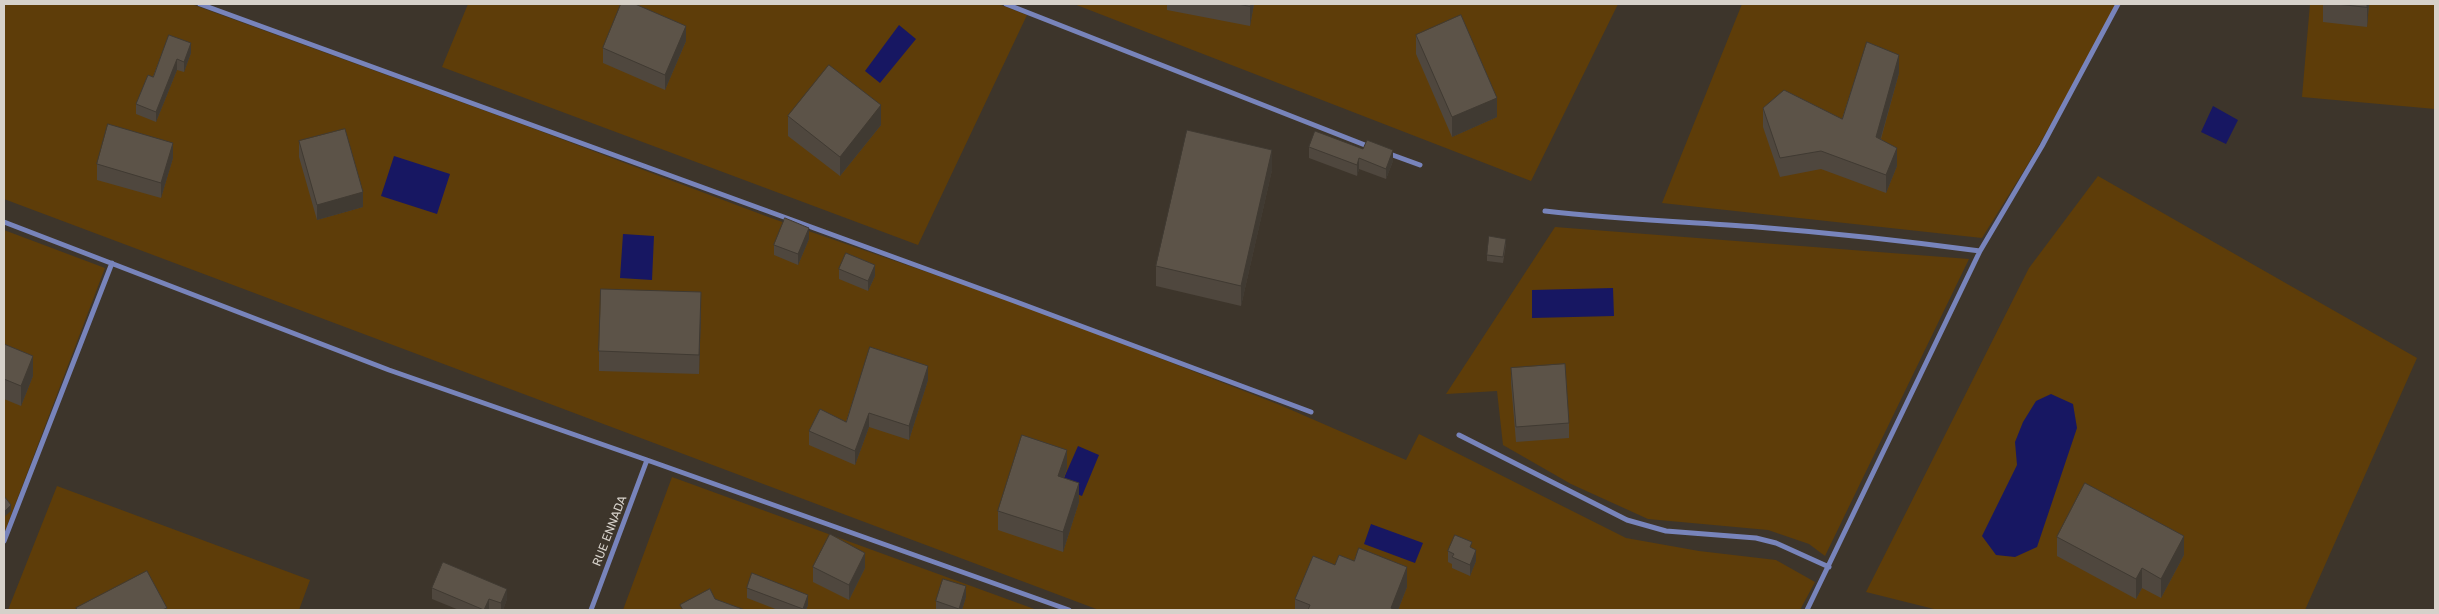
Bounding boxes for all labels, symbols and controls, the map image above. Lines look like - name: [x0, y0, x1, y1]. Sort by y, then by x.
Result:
- street label: RUE ENNADA: [590, 494, 630, 568]

